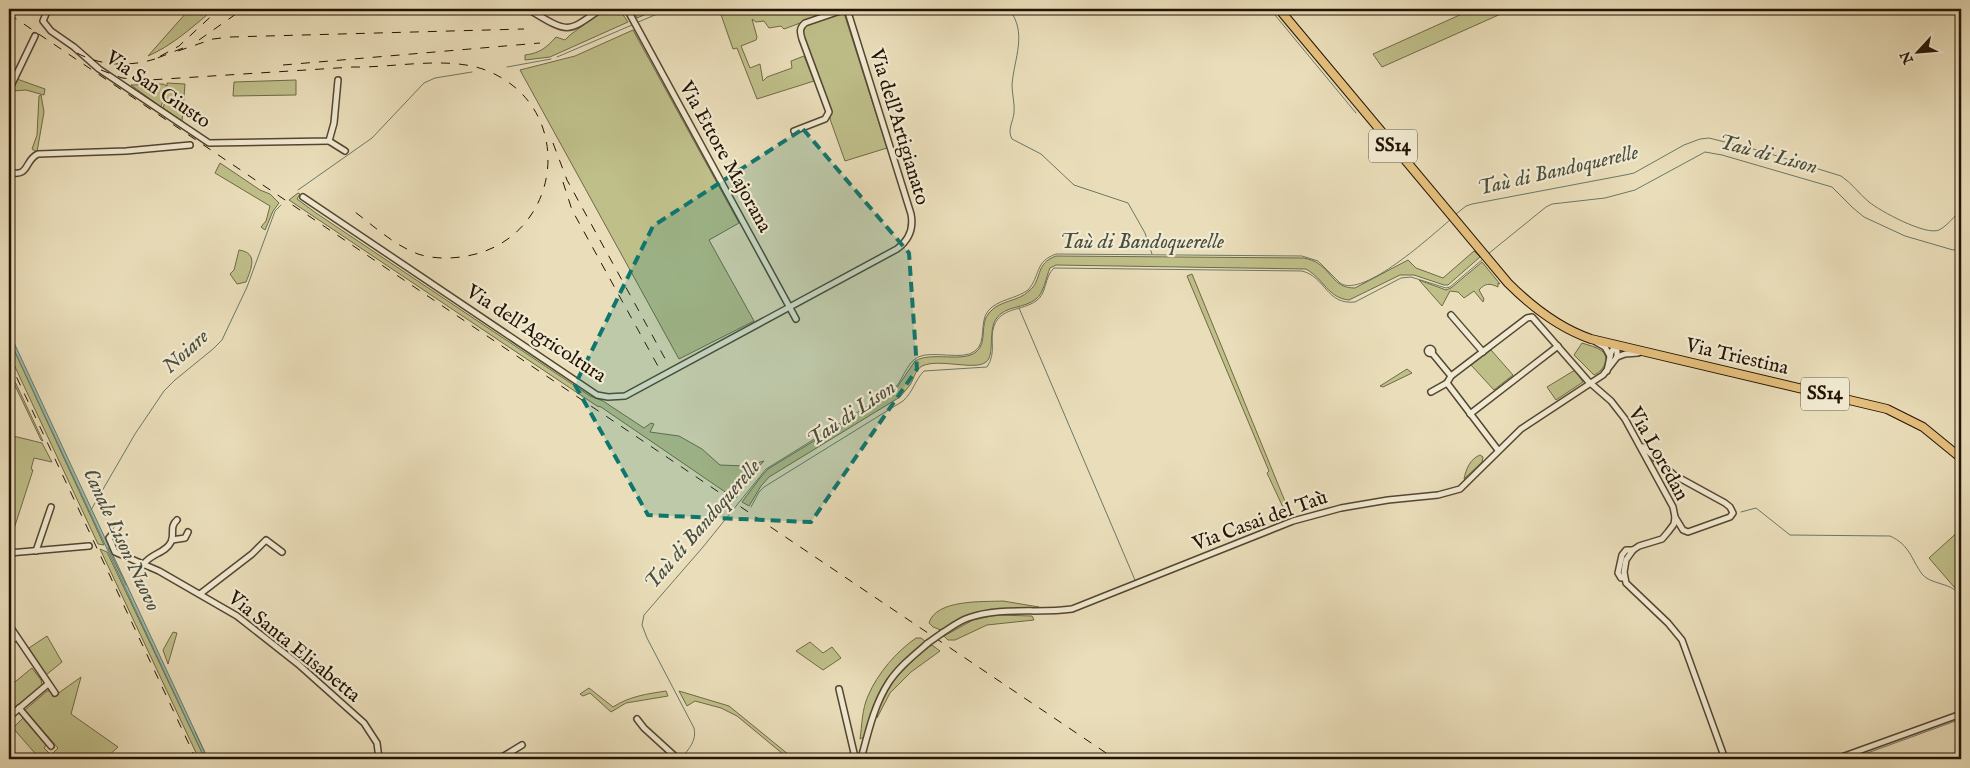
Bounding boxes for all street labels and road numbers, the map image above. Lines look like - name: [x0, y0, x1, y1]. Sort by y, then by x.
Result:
- street label: Via San Giusto: [100, 45, 216, 134]
- street label: Via dell'Artigianato: [863, 45, 935, 208]
- street label: Via Ettore Majorana: [673, 76, 777, 237]
- road number: SS14: [1369, 130, 1417, 162]
- street label: Via dell'Agricoltura: [460, 279, 611, 389]
- street label: Via Triestina: [1682, 333, 1791, 381]
- road number: SS14: [1801, 378, 1849, 410]
- street label: Via Loredan: [1622, 402, 1694, 505]
- street label: Via Casai del Taù: [1188, 485, 1331, 557]
- street label: Via Santa Elisabetta: [222, 585, 366, 708]

